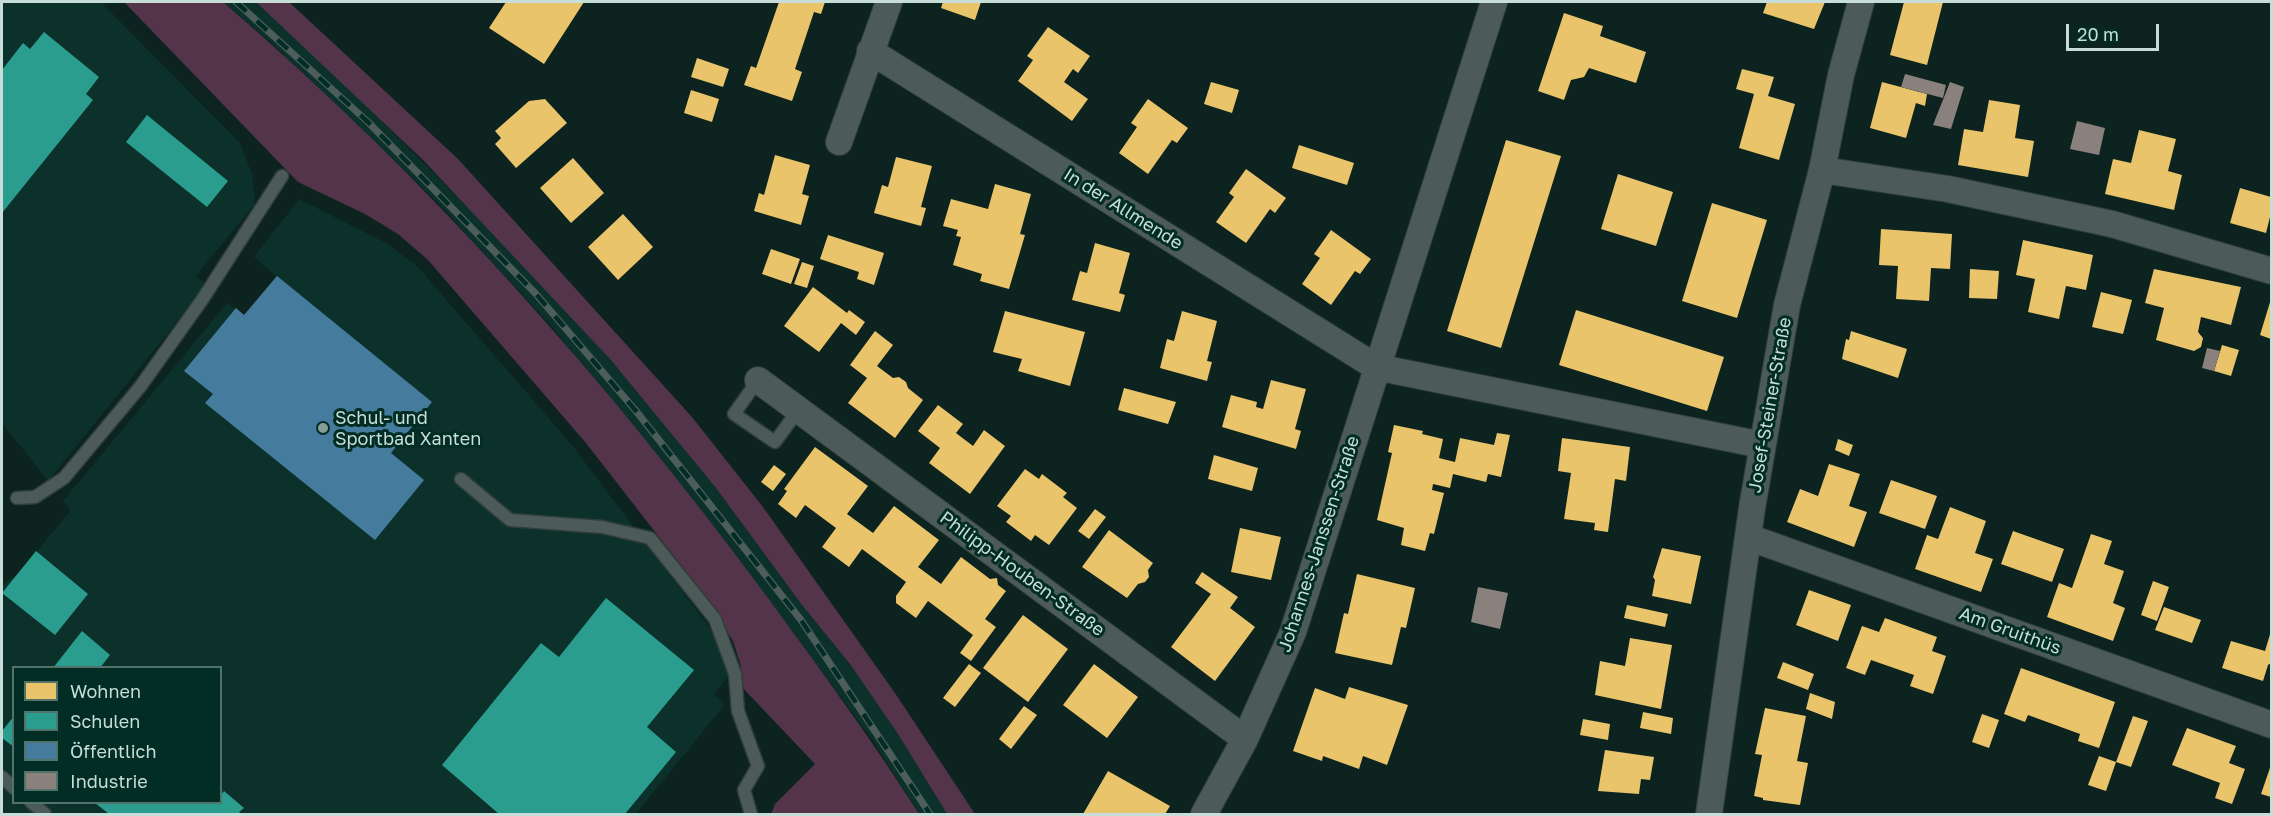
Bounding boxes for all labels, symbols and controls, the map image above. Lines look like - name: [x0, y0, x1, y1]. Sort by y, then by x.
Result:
- scale bar: [2069, 12, 2162, 50]
- text: 20 m: [2077, 23, 2119, 45]
- street label: In der Allmende: [1059, 164, 1187, 254]
- street label: Josef-Steiner-Straße: [1744, 315, 1796, 495]
- place label: Schul- und Sportbad Xanten: [335, 407, 481, 450]
- marker: Schul- und Sportbad Xanten: [316, 421, 330, 435]
- street label: Johannes-Janssen-Straße: [1274, 433, 1364, 655]
- street label: Philipp-Houben-Straße: [935, 507, 1109, 641]
- street label: Am Gruithüs: [1956, 603, 2064, 659]
- legend: [12, 666, 222, 804]
- text: Wohnen: [70, 680, 141, 702]
- text: Schulen: [70, 710, 140, 732]
- text: Öffentlich: [70, 740, 156, 762]
- text: Industrie: [70, 770, 148, 792]

